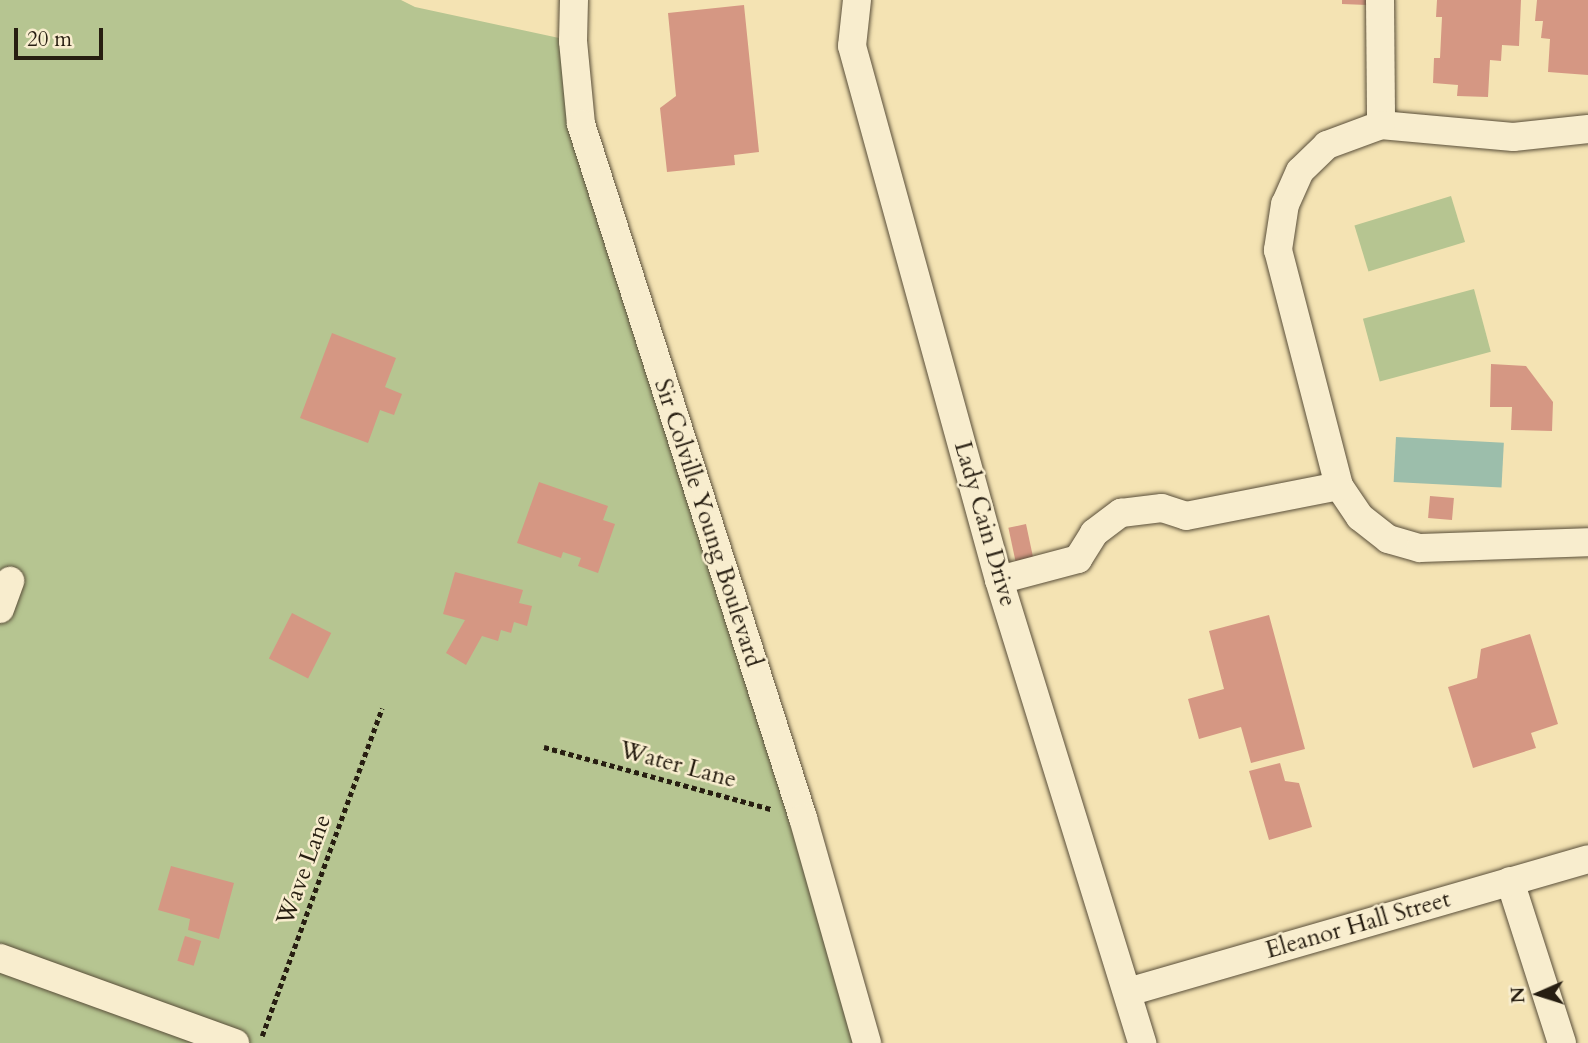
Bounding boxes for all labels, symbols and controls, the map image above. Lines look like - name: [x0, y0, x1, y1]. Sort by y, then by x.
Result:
- scale bar: [18, 14, 107, 58]
- text: 20 m: [27, 25, 72, 54]
- street label: Sir Colville Young Boulevard: [648, 375, 768, 671]
- street label: Lady Cain Drive: [948, 438, 1022, 610]
- street label: Water Lane: [616, 736, 740, 794]
- street label: Wave Lane: [271, 811, 337, 929]
- street label: Eleanor Hall Street: [1262, 885, 1454, 965]
- north arrow: [1504, 959, 1574, 1029]
- text: N: [1505, 986, 1531, 1004]

